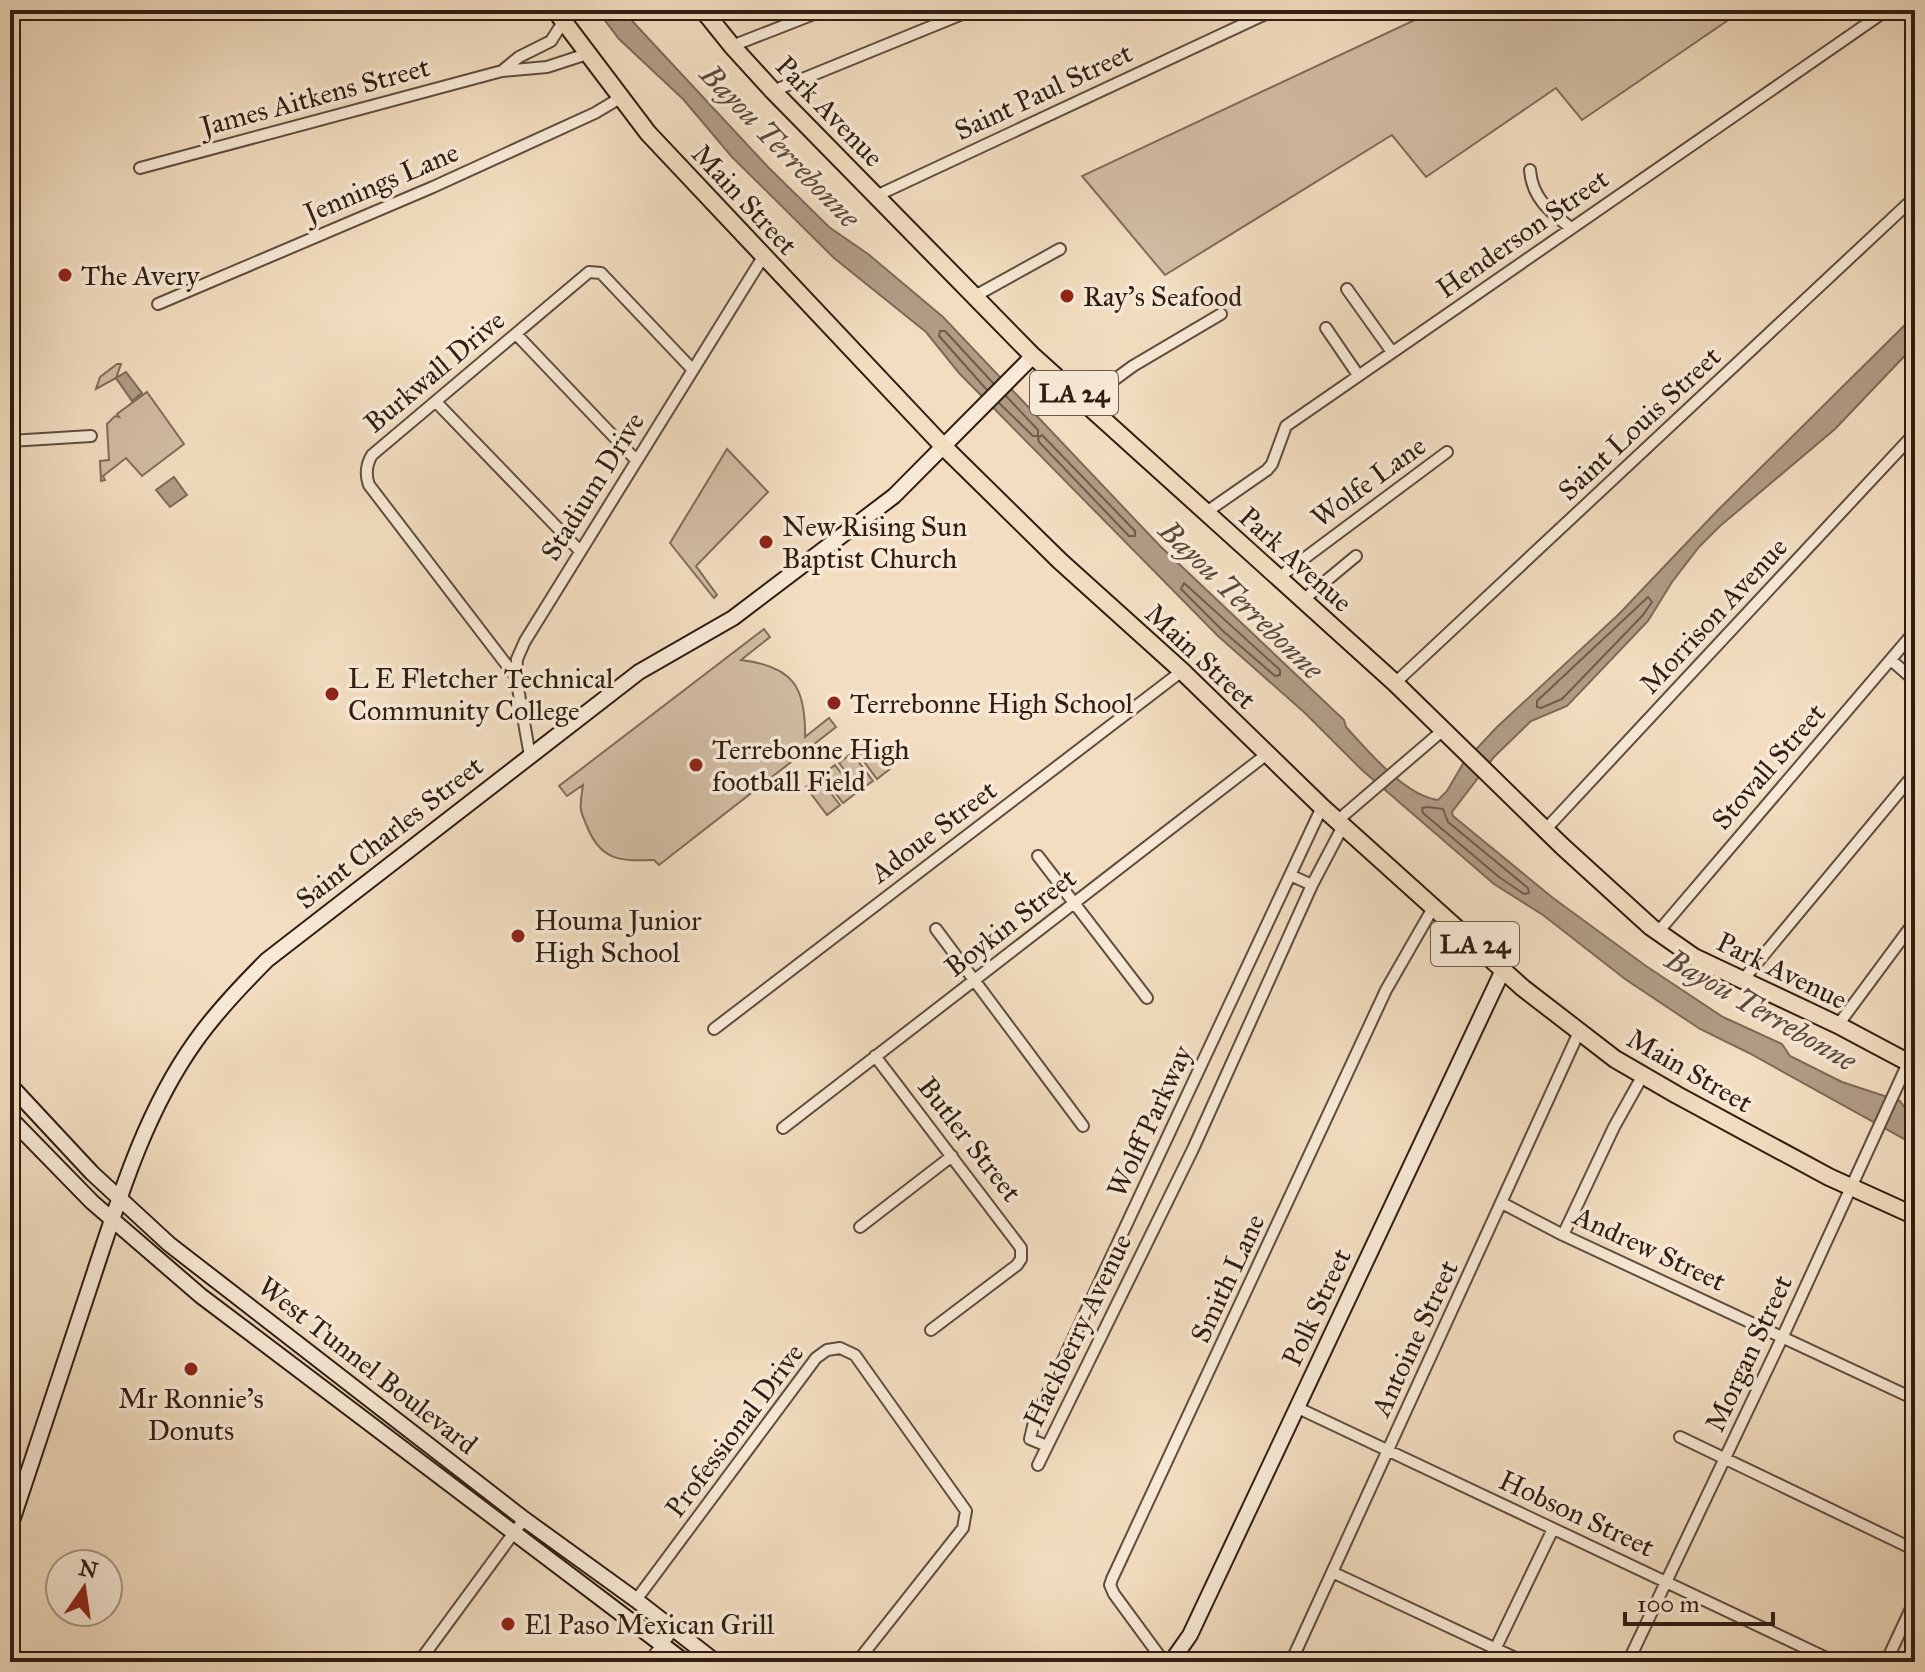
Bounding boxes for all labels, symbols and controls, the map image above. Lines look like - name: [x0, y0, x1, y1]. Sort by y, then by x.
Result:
- street label: Saint Paul Street: [949, 35, 1138, 148]
- street label: James Aitkens Street: [194, 49, 433, 145]
- street label: Park Avenue: [768, 49, 891, 174]
- water label: Bayou Terrebonne: [691, 55, 868, 236]
- street label: Jennings Lane: [296, 134, 464, 232]
- street label: Main Street: [684, 137, 805, 262]
- street label: Henderson Street: [1429, 161, 1615, 306]
- place label: The Avery: [81, 258, 200, 293]
- marker: The Avery: [56, 266, 74, 284]
- place label: Ray's Seafood: [1083, 279, 1242, 314]
- marker: Ray's Seafood: [1058, 287, 1076, 305]
- street label: Burkwall Drive: [357, 302, 512, 440]
- street label: Saint Louis Street: [1551, 339, 1728, 508]
- road number: LA 24: [1030, 371, 1118, 415]
- street label: Stadium Drive: [533, 405, 652, 567]
- street label: Wolfe Lane: [1304, 428, 1433, 535]
- street label: Park Avenue: [1232, 499, 1360, 619]
- place label: New Rising Sun Baptist Church: [782, 509, 967, 576]
- water label: Bayou Terrebonne: [1150, 511, 1331, 688]
- street label: Morrison Avenue: [1632, 530, 1795, 701]
- marker: New Rising Sun Baptist Church: [757, 533, 775, 551]
- street label: Main Street: [1138, 596, 1264, 717]
- place label: L E Fletcher Technical Community College: [348, 661, 614, 728]
- marker: L E Fletcher Technical Community College: [323, 685, 341, 703]
- place label: Terrebonne High School: [850, 686, 1133, 721]
- marker: Terrebonne High School: [825, 694, 843, 712]
- street label: Stovall Street: [1704, 696, 1833, 837]
- place label: Terrebonne High football Field: [712, 732, 910, 799]
- street label: Saint Charles Street: [289, 748, 490, 916]
- marker: Terrebonne High football Field: [687, 756, 705, 774]
- street label: Adoue Street: [862, 772, 1004, 891]
- street label: Boykin Street: [938, 860, 1083, 984]
- place label: Houma Junior High School: [534, 903, 702, 970]
- road number: LA 24: [1431, 922, 1519, 966]
- street label: Park Avenue: [1711, 924, 1853, 1017]
- marker: Houma Junior High School: [509, 927, 527, 945]
- water label: Bayou Terrebonne: [1658, 940, 1863, 1079]
- street label: Main Street: [1621, 1020, 1759, 1120]
- street label: Wolff Parkway: [1099, 1039, 1200, 1203]
- street label: Butler Street: [910, 1070, 1029, 1209]
- street label: Andrew Street: [1567, 1198, 1732, 1299]
- street label: Smith Lane: [1182, 1208, 1272, 1348]
- street label: Hackberry Avenue: [1016, 1228, 1139, 1432]
- street label: Polk Street: [1274, 1243, 1359, 1372]
- street label: Antoine Street: [1363, 1255, 1466, 1423]
- street label: West Tunnel Boulevard: [251, 1269, 484, 1462]
- street label: Morgan Street: [1697, 1269, 1800, 1437]
- street label: Professional Drive: [658, 1336, 811, 1524]
- marker: Mr Ronnie's Donuts: [182, 1360, 200, 1378]
- place label: Mr Ronnie's Donuts: [118, 1381, 264, 1448]
- street label: Hobson Street: [1494, 1462, 1660, 1565]
- north arrow: [44, 1548, 124, 1628]
- text: N: [76, 1554, 101, 1584]
- scale bar: [1625, 1576, 1773, 1626]
- text: 100 m: [1637, 1589, 1700, 1619]
- place label: El Paso Mexican Grill: [524, 1607, 775, 1642]
- marker: El Paso Mexican Grill: [499, 1615, 517, 1633]

